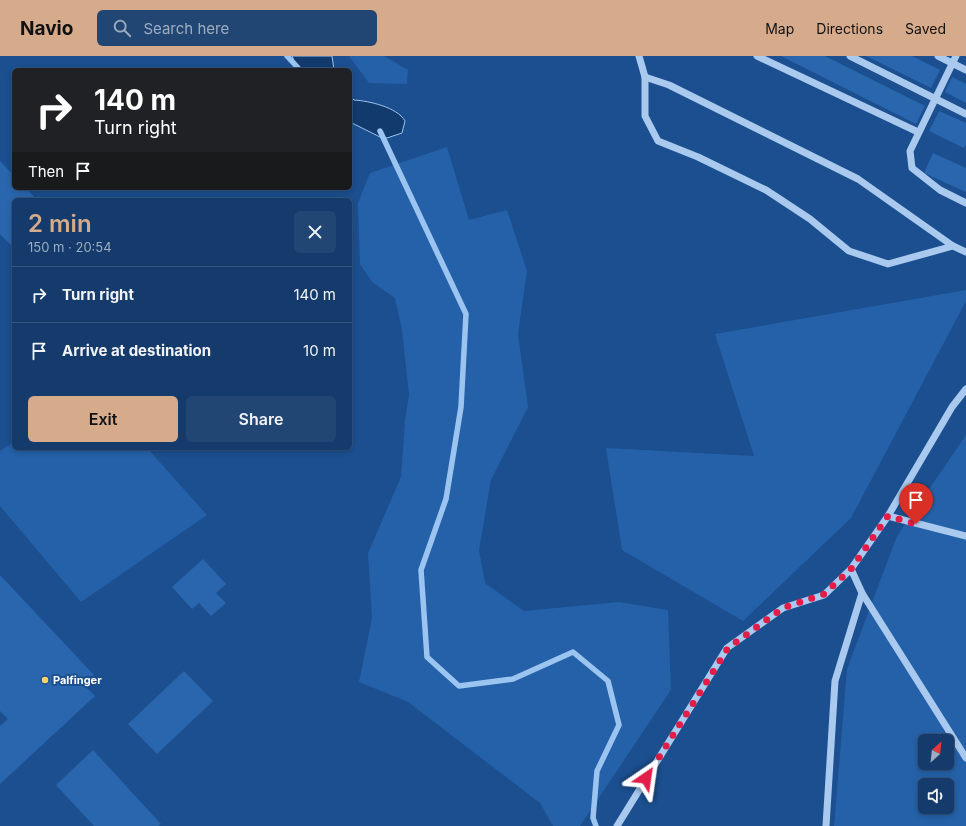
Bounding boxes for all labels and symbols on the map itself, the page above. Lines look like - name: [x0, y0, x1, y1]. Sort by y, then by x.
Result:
- pin: [899, 483, 933, 524]
- place label: Palfinger: [53, 673, 102, 687]
- marker: Palfinger: [40, 675, 50, 685]
- north arrow: [918, 734, 954, 770]
- position arrow: [625, 757, 667, 799]

